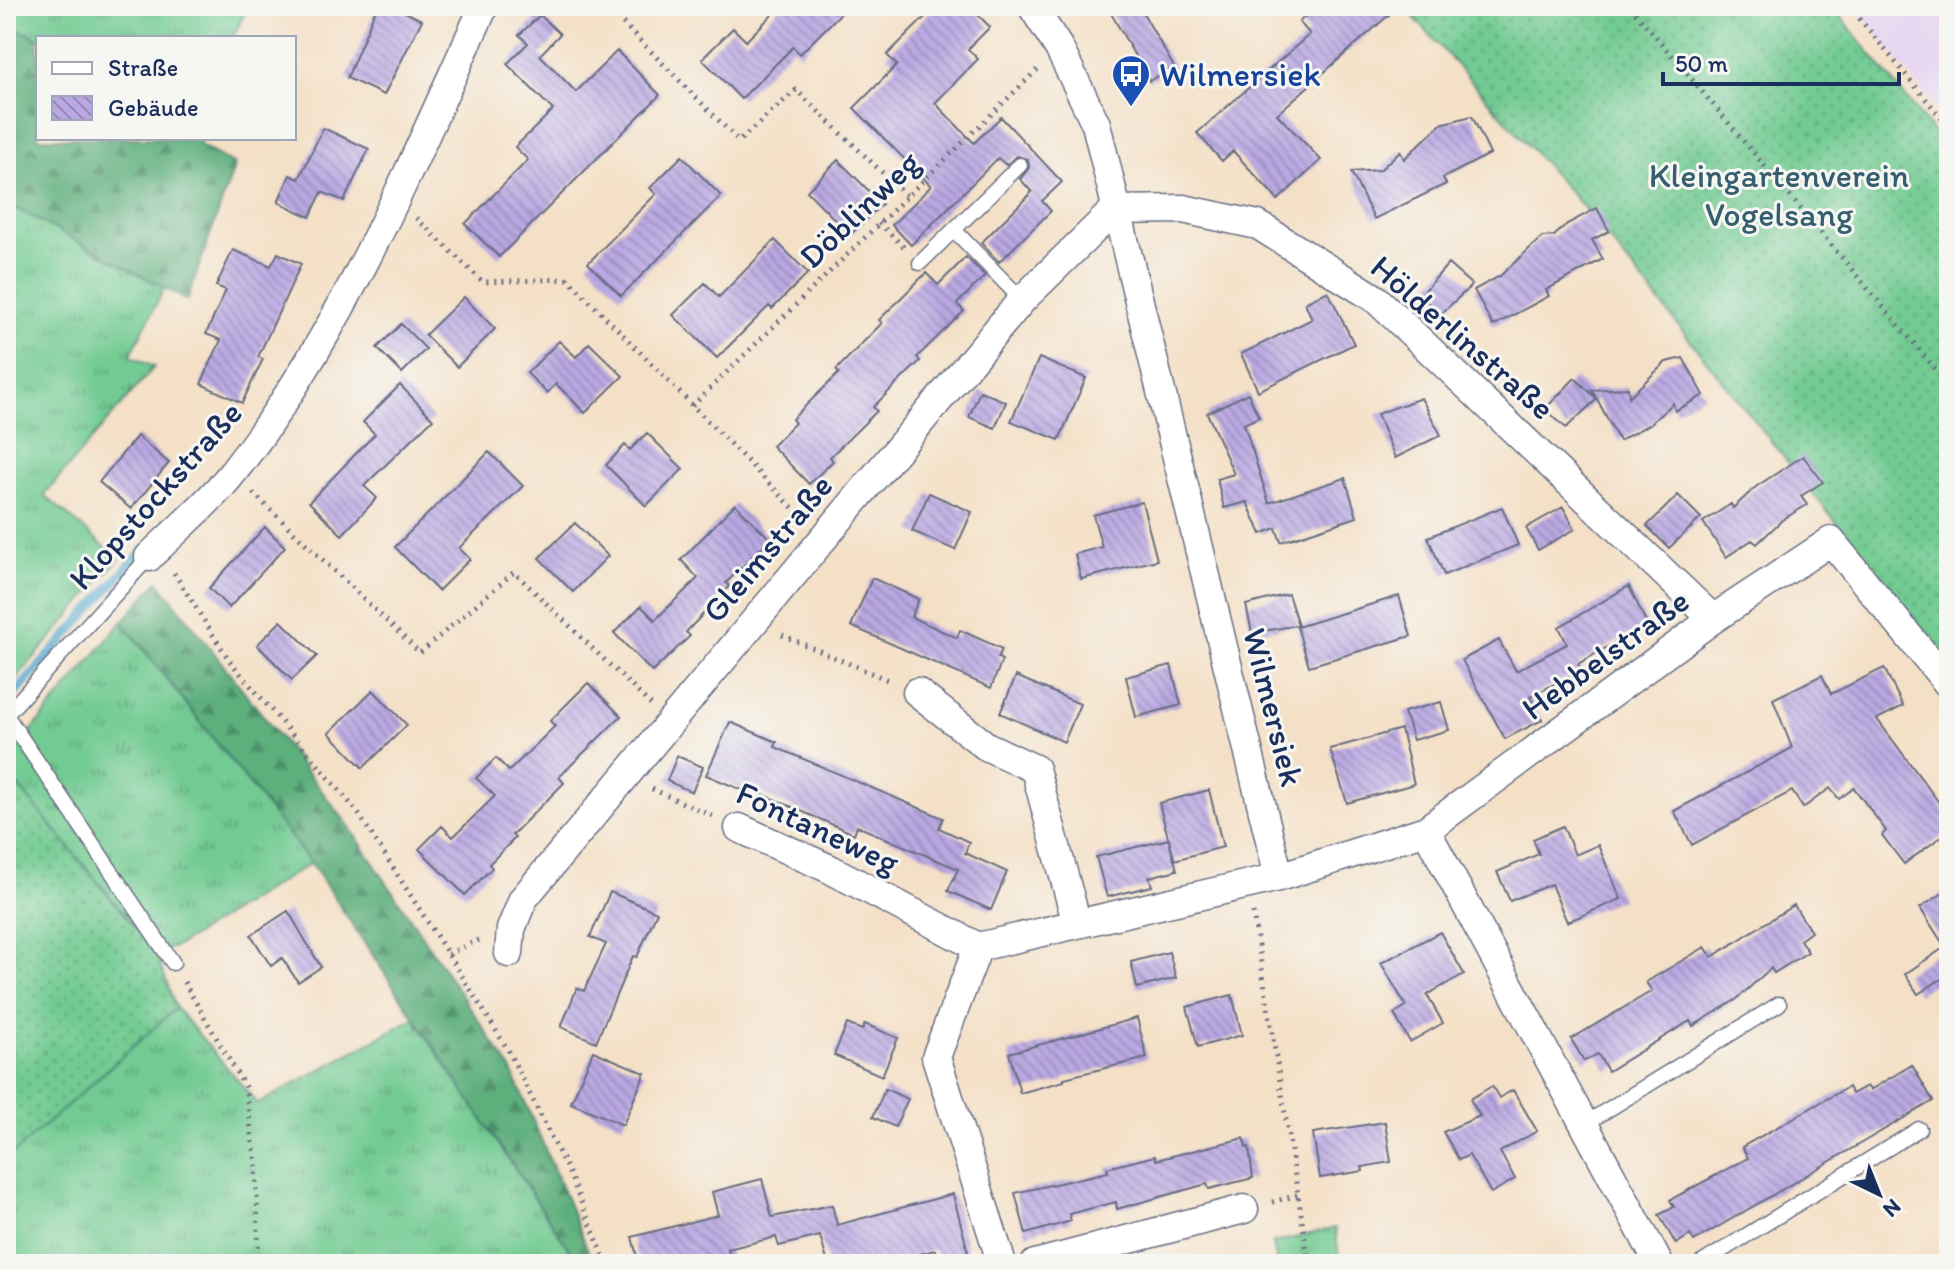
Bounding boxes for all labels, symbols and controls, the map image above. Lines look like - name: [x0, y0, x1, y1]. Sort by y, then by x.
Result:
- legend: [36, 36, 296, 140]
- scale bar: [1663, 36, 1899, 86]
- text: 50 m: [1675, 49, 1728, 78]
- text: Straße: [108, 53, 178, 82]
- bus stop icon: Wilmersiek: [1110, 53, 1152, 108]
- place label: Wilmersiek: [1159, 54, 1321, 95]
- text: Gebäude: [108, 93, 199, 122]
- street label: Döblinweg: [791, 141, 929, 277]
- park label: Kleingartenverein Vogelsang: [1649, 155, 1909, 235]
- street label: Hölderlinstraße: [1362, 246, 1563, 428]
- street label: Klopstockstraße: [60, 392, 251, 598]
- street label: Gleimstraße: [694, 466, 841, 631]
- street label: Hebbelstraße: [1514, 580, 1697, 729]
- street label: Wilmersiek: [1234, 624, 1313, 791]
- street label: Fontaneweg: [730, 772, 906, 883]
- north arrow: [1839, 1154, 1919, 1234]
- text: N: [1878, 1193, 1907, 1223]

